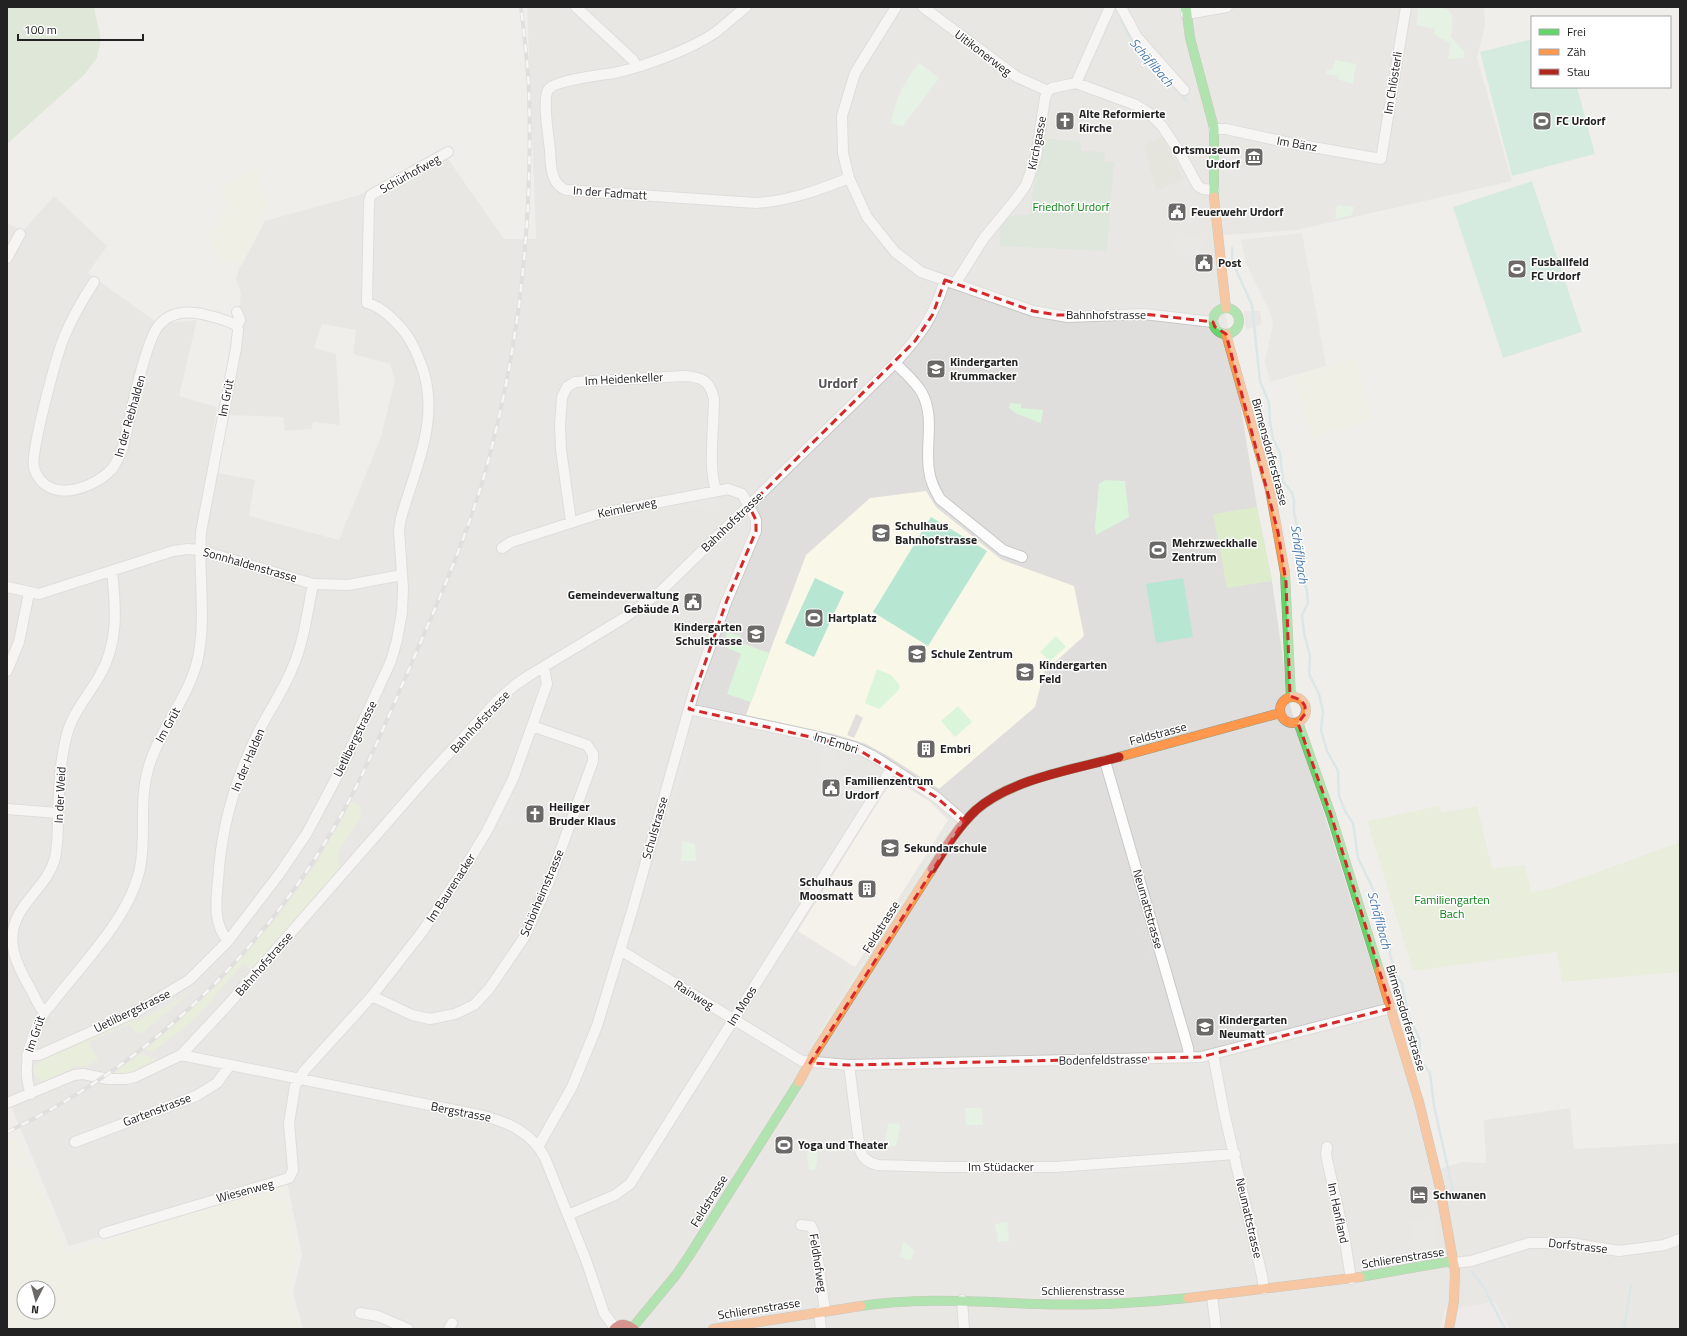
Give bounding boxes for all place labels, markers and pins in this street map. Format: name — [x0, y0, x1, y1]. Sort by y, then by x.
place label: Alte Reformierte Kirche — [1079, 104, 1165, 137]
church icon: Alte Reformierte Kirche — [1054, 110, 1076, 132]
sports icon: FC Urdorf — [1531, 110, 1553, 132]
place label: FC Urdorf — [1556, 111, 1606, 130]
place label: Ortsmuseum Urdorf — [1172, 140, 1241, 173]
museum icon: Ortsmuseum Urdorf — [1243, 146, 1265, 168]
public building icon: Feuerwehr Urdorf — [1166, 201, 1188, 223]
place label: Feuerwehr Urdorf — [1191, 202, 1284, 221]
public building icon: Post — [1193, 252, 1215, 274]
place label: Fusballfeld FC Urdorf — [1531, 252, 1589, 285]
place label: Post — [1218, 253, 1242, 272]
sports icon: Fusballfeld FC Urdorf — [1506, 258, 1528, 280]
place label: Kindergarten Krummacker — [950, 352, 1018, 385]
school or university icon: Kindergarten Krummacker — [925, 358, 947, 380]
place label: Schulhaus Bahnhofstrasse — [895, 516, 977, 549]
school or university icon: Schulhaus Bahnhofstrasse — [870, 522, 892, 544]
place label: Mehrzweckhalle Zentrum — [1172, 533, 1257, 566]
sports icon: Mehrzweckhalle Zentrum — [1147, 539, 1169, 561]
place label: Gemeindeverwaltung Gebäude A — [568, 585, 680, 618]
public building icon: Gemeindeverwaltung Gebäude A — [682, 591, 704, 613]
sports icon: Hartplatz — [803, 607, 825, 629]
place label: Hartplatz — [828, 608, 877, 627]
place label: Kindergarten Schulstrasse — [674, 617, 742, 650]
school or university icon: Kindergarten Schulstrasse — [745, 623, 767, 645]
school or university icon: Schule Zentrum — [906, 643, 928, 665]
place label: Schule Zentrum — [931, 644, 1013, 663]
place label: Kindergarten Feld — [1039, 655, 1107, 688]
school or university icon: Kindergarten Feld — [1014, 661, 1036, 683]
building icon: Embri — [915, 738, 937, 760]
place label: Embri — [940, 739, 971, 758]
place label: Familienzentrum Urdorf — [845, 771, 933, 804]
public building icon: Familienzentrum Urdorf — [820, 777, 842, 799]
place label: Heiliger Bruder Klaus — [549, 797, 616, 830]
church icon: Heiliger Bruder Klaus — [524, 803, 546, 825]
school or university icon: Sekundarschule — [879, 837, 901, 859]
place label: Sekundarschule — [904, 838, 987, 857]
place label: Schulhaus Moosmatt — [799, 872, 854, 905]
building icon: Schulhaus Moosmatt — [856, 878, 878, 900]
place label: Kindergarten Neumatt — [1219, 1010, 1287, 1043]
school or university icon: Kindergarten Neumatt — [1194, 1016, 1216, 1038]
sports icon: Yoga und Theater — [773, 1134, 795, 1156]
place label: Yoga und Theater — [798, 1135, 889, 1154]
hotel icon: Schwanen — [1408, 1184, 1430, 1206]
place label: Schwanen — [1433, 1185, 1486, 1204]

